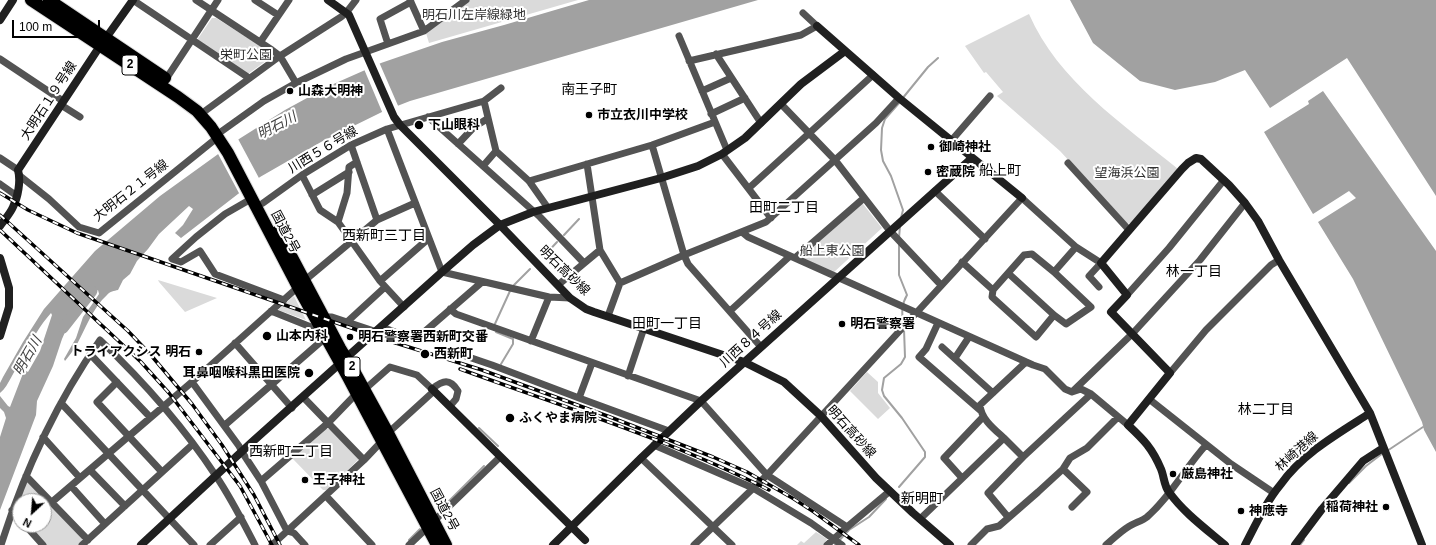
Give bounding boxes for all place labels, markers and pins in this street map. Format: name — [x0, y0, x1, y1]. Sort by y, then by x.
place label: 山森大明神 — [298, 83, 363, 99]
marker: 山森大明神 — [285, 86, 295, 96]
place label: 市立衣川中学校 — [597, 107, 688, 123]
marker: 市立衣川中学校 — [584, 110, 594, 120]
place label: 下山眼科 — [428, 117, 480, 133]
marker: 下山眼科 — [413, 119, 425, 131]
place label: 御崎神社 — [939, 139, 991, 155]
marker: 御崎神社 — [926, 142, 936, 152]
place label: 密蔵院 — [936, 164, 975, 180]
marker: 密蔵院 — [923, 167, 933, 177]
place label: 明石警察署 — [850, 316, 915, 332]
marker: 明石警察署 — [837, 319, 847, 329]
place label: 山本内科 — [276, 328, 328, 344]
place label: 明石警察署西新町交番 — [358, 329, 488, 345]
marker: 山本内科 — [261, 330, 273, 342]
marker: 明石警察署西新町交番 — [345, 332, 355, 342]
place label: トライアクシス 明石 — [70, 344, 191, 360]
place label: 西新町 — [434, 346, 473, 362]
marker: トライアクシス 明石 — [194, 347, 204, 357]
marker: 西新町 — [419, 348, 431, 360]
place label: 耳鼻咽喉科黒田医院 — [183, 365, 300, 381]
marker: 耳鼻咽喉科黒田医院 — [303, 367, 315, 379]
place label: ふくやま病院 — [519, 410, 597, 426]
marker: ふくやま病院 — [504, 412, 516, 424]
place label: 厳島神社 — [1181, 466, 1233, 482]
marker: 厳島神社 — [1168, 469, 1178, 479]
place label: 王子神社 — [313, 472, 365, 488]
marker: 王子神社 — [300, 475, 310, 485]
place label: 稲荷神社 — [1326, 499, 1378, 515]
marker: 稲荷神社 — [1381, 502, 1391, 512]
place label: 神應寺 — [1249, 503, 1288, 519]
marker: 神應寺 — [1236, 506, 1246, 516]

